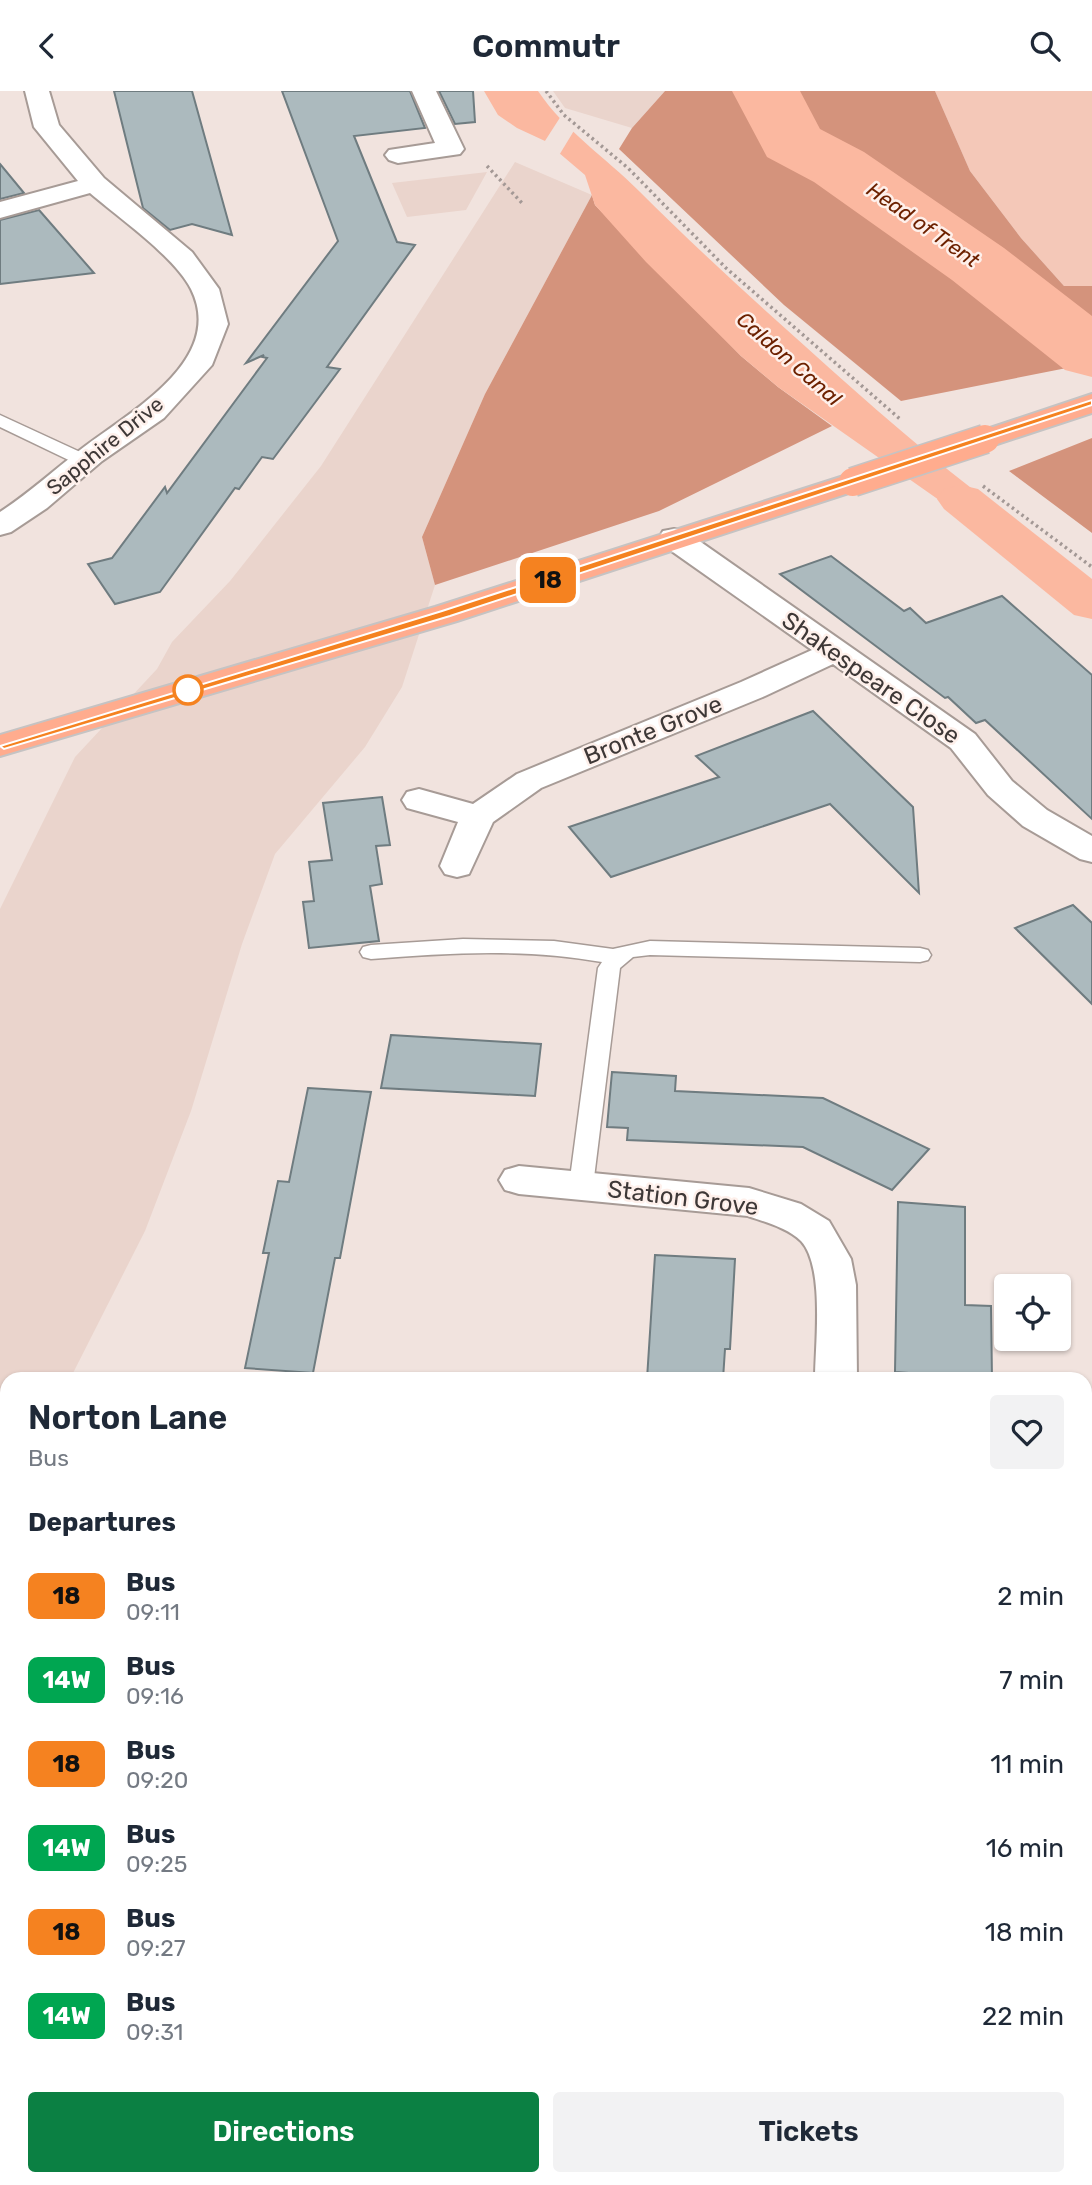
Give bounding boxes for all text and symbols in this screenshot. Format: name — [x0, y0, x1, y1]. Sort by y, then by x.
icon: back — [28, 27, 66, 65]
text: Commutr — [472, 27, 620, 65]
icon: search — [1026, 27, 1064, 65]
water label: Head of Trent — [862, 177, 985, 273]
water label: Caldon Canal — [732, 306, 847, 411]
street label: Sapphire Drive — [41, 391, 168, 500]
line badge: 18 — [516, 557, 580, 603]
text: 18 — [534, 566, 562, 594]
street label: Shakespeare Close — [777, 606, 965, 750]
unlabelled marker — [173, 675, 203, 705]
street label: Bronte Grove — [580, 690, 726, 770]
street label: Station Grove — [606, 1175, 760, 1221]
map controls — [994, 1274, 1071, 1351]
button: locate — [994, 1274, 1071, 1351]
button: heart — [990, 1395, 1064, 1469]
text: Norton Lane — [28, 1398, 227, 1437]
text: Bus — [28, 1444, 69, 1472]
text: Departures — [28, 1507, 176, 1538]
text: Bus — [126, 1567, 175, 1598]
text: 2 min — [997, 1581, 1064, 1612]
text: 18 — [52, 1582, 81, 1610]
text: 09:11 — [126, 1598, 180, 1626]
text: Bus — [126, 1651, 175, 1682]
text: 7 min — [999, 1665, 1064, 1696]
text: 14W — [42, 1666, 91, 1694]
text: 09:16 — [126, 1682, 184, 1710]
text: Bus — [126, 1735, 175, 1766]
text: 11 min — [990, 1749, 1064, 1780]
text: 18 — [52, 1750, 81, 1778]
text: 09:20 — [126, 1766, 188, 1794]
text: Bus — [126, 1819, 175, 1850]
text: 16 min — [986, 1833, 1064, 1864]
text: 14W — [42, 1834, 91, 1862]
text: 09:25 — [126, 1850, 187, 1878]
text: Bus — [126, 1903, 175, 1934]
text: 18 min — [985, 1917, 1064, 1948]
text: 18 — [52, 1918, 81, 1946]
text: 09:27 — [126, 1934, 185, 1962]
text: Bus — [126, 1987, 175, 2018]
text: 22 min — [982, 2001, 1064, 2032]
text: 14W — [42, 2002, 91, 2030]
text: 09:31 — [126, 2018, 183, 2046]
button: Directions — [28, 2092, 539, 2172]
button: Tickets — [553, 2092, 1064, 2172]

